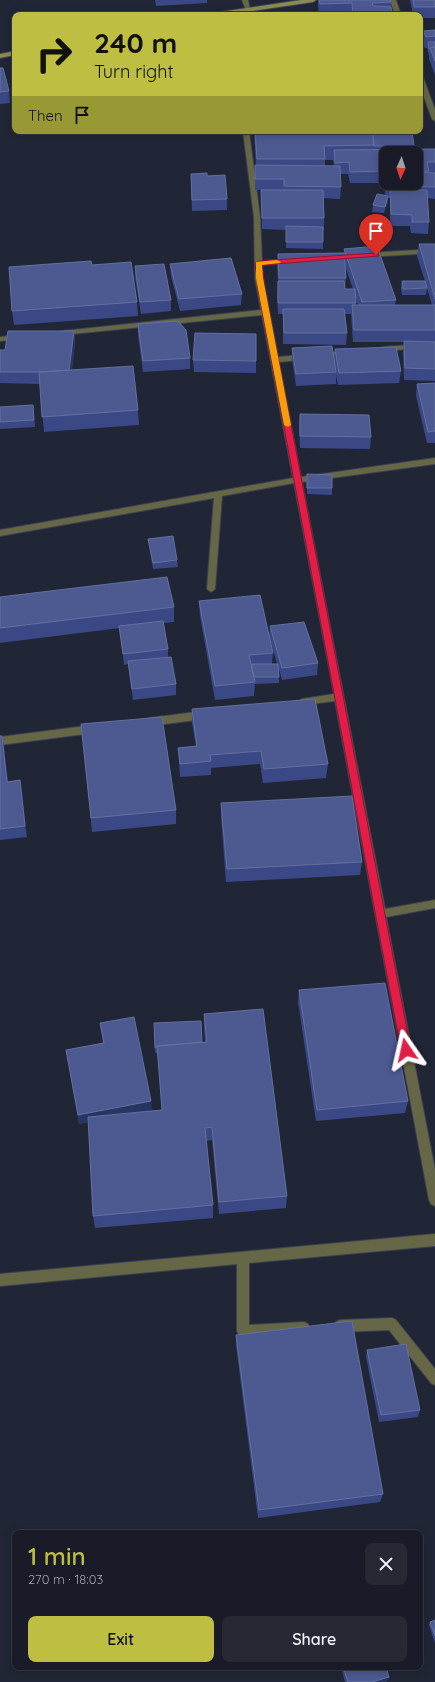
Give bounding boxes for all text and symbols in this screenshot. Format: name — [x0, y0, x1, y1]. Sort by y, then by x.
text: 240 m — [94, 25, 177, 60]
icon: right — [28, 28, 80, 80]
text: Turn right — [94, 60, 174, 83]
icon: arrive — [71, 104, 93, 126]
text: Then — [28, 106, 63, 125]
north arrow — [379, 146, 423, 190]
map controls — [379, 146, 423, 190]
pin — [359, 214, 393, 255]
icon: arrive — [365, 220, 387, 242]
position arrow — [385, 1029, 427, 1071]
text: 1 min — [28, 1541, 86, 1571]
button: close — [365, 1543, 407, 1585]
text: 270 m · 18:03 — [28, 1571, 103, 1587]
button: Exit — [28, 1616, 214, 1662]
button: Share — [222, 1616, 407, 1662]

